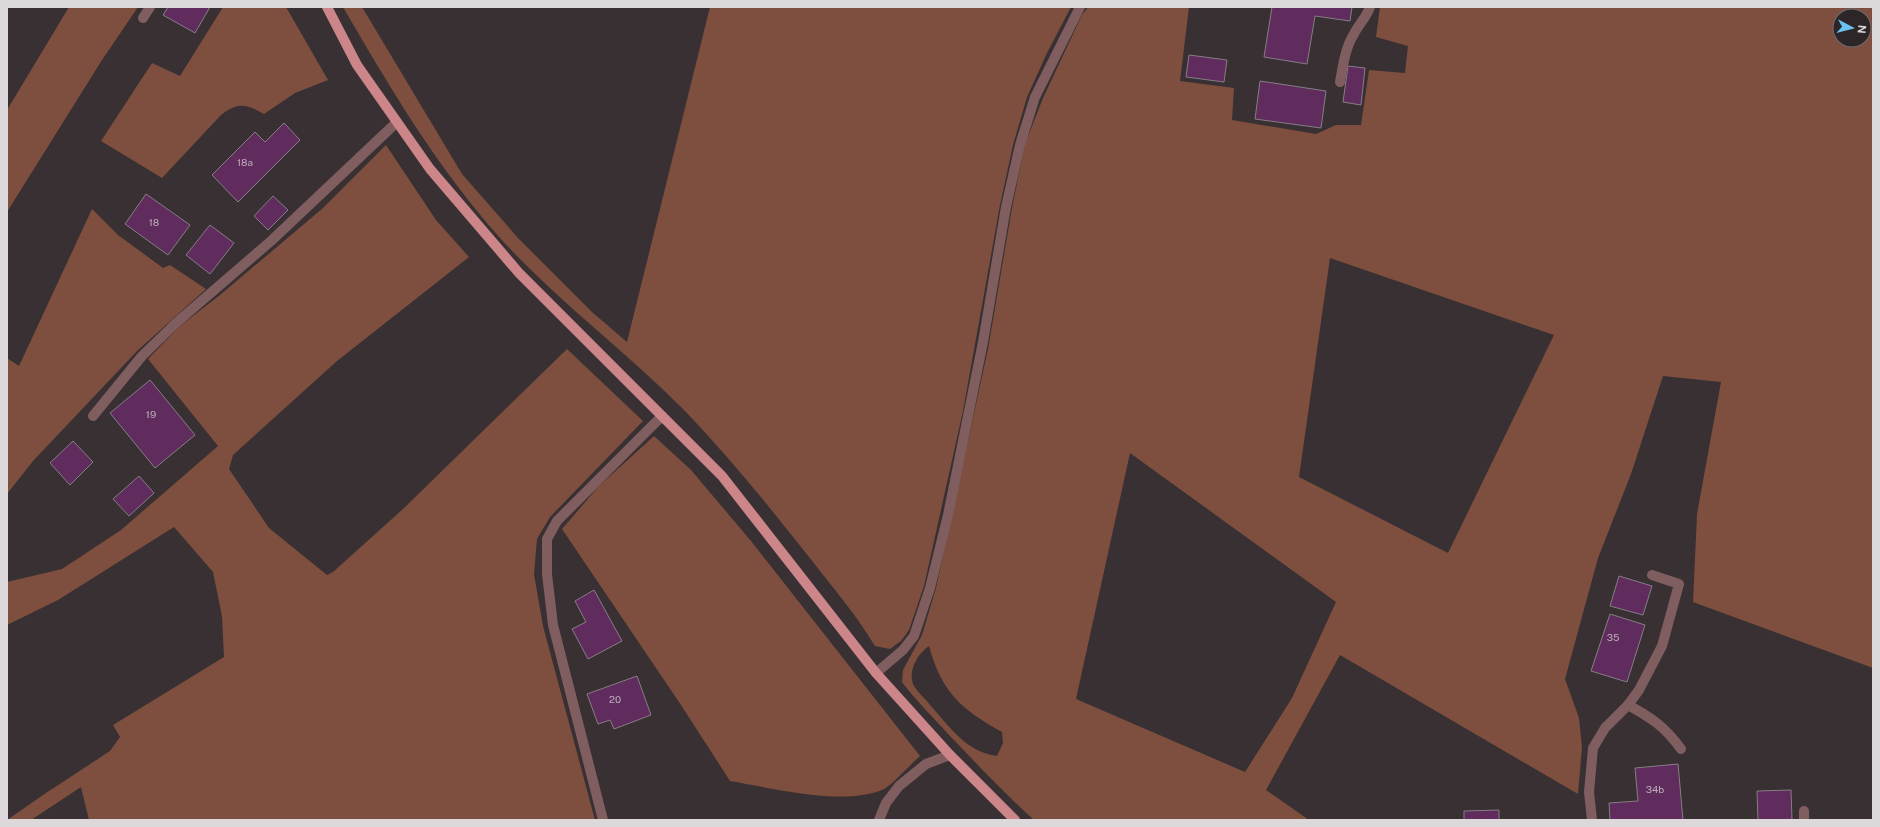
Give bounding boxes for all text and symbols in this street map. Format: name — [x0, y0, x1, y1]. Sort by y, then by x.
north arrow — [1832, 8, 1872, 48]
text: N — [1855, 24, 1868, 34]
house number: 18a — [237, 156, 253, 168]
house number: 18 — [149, 216, 159, 228]
house number: 19 — [146, 408, 156, 420]
house number: 35 — [1607, 631, 1619, 643]
house number: 20 — [609, 693, 621, 705]
house number: 34b — [1646, 783, 1664, 795]

